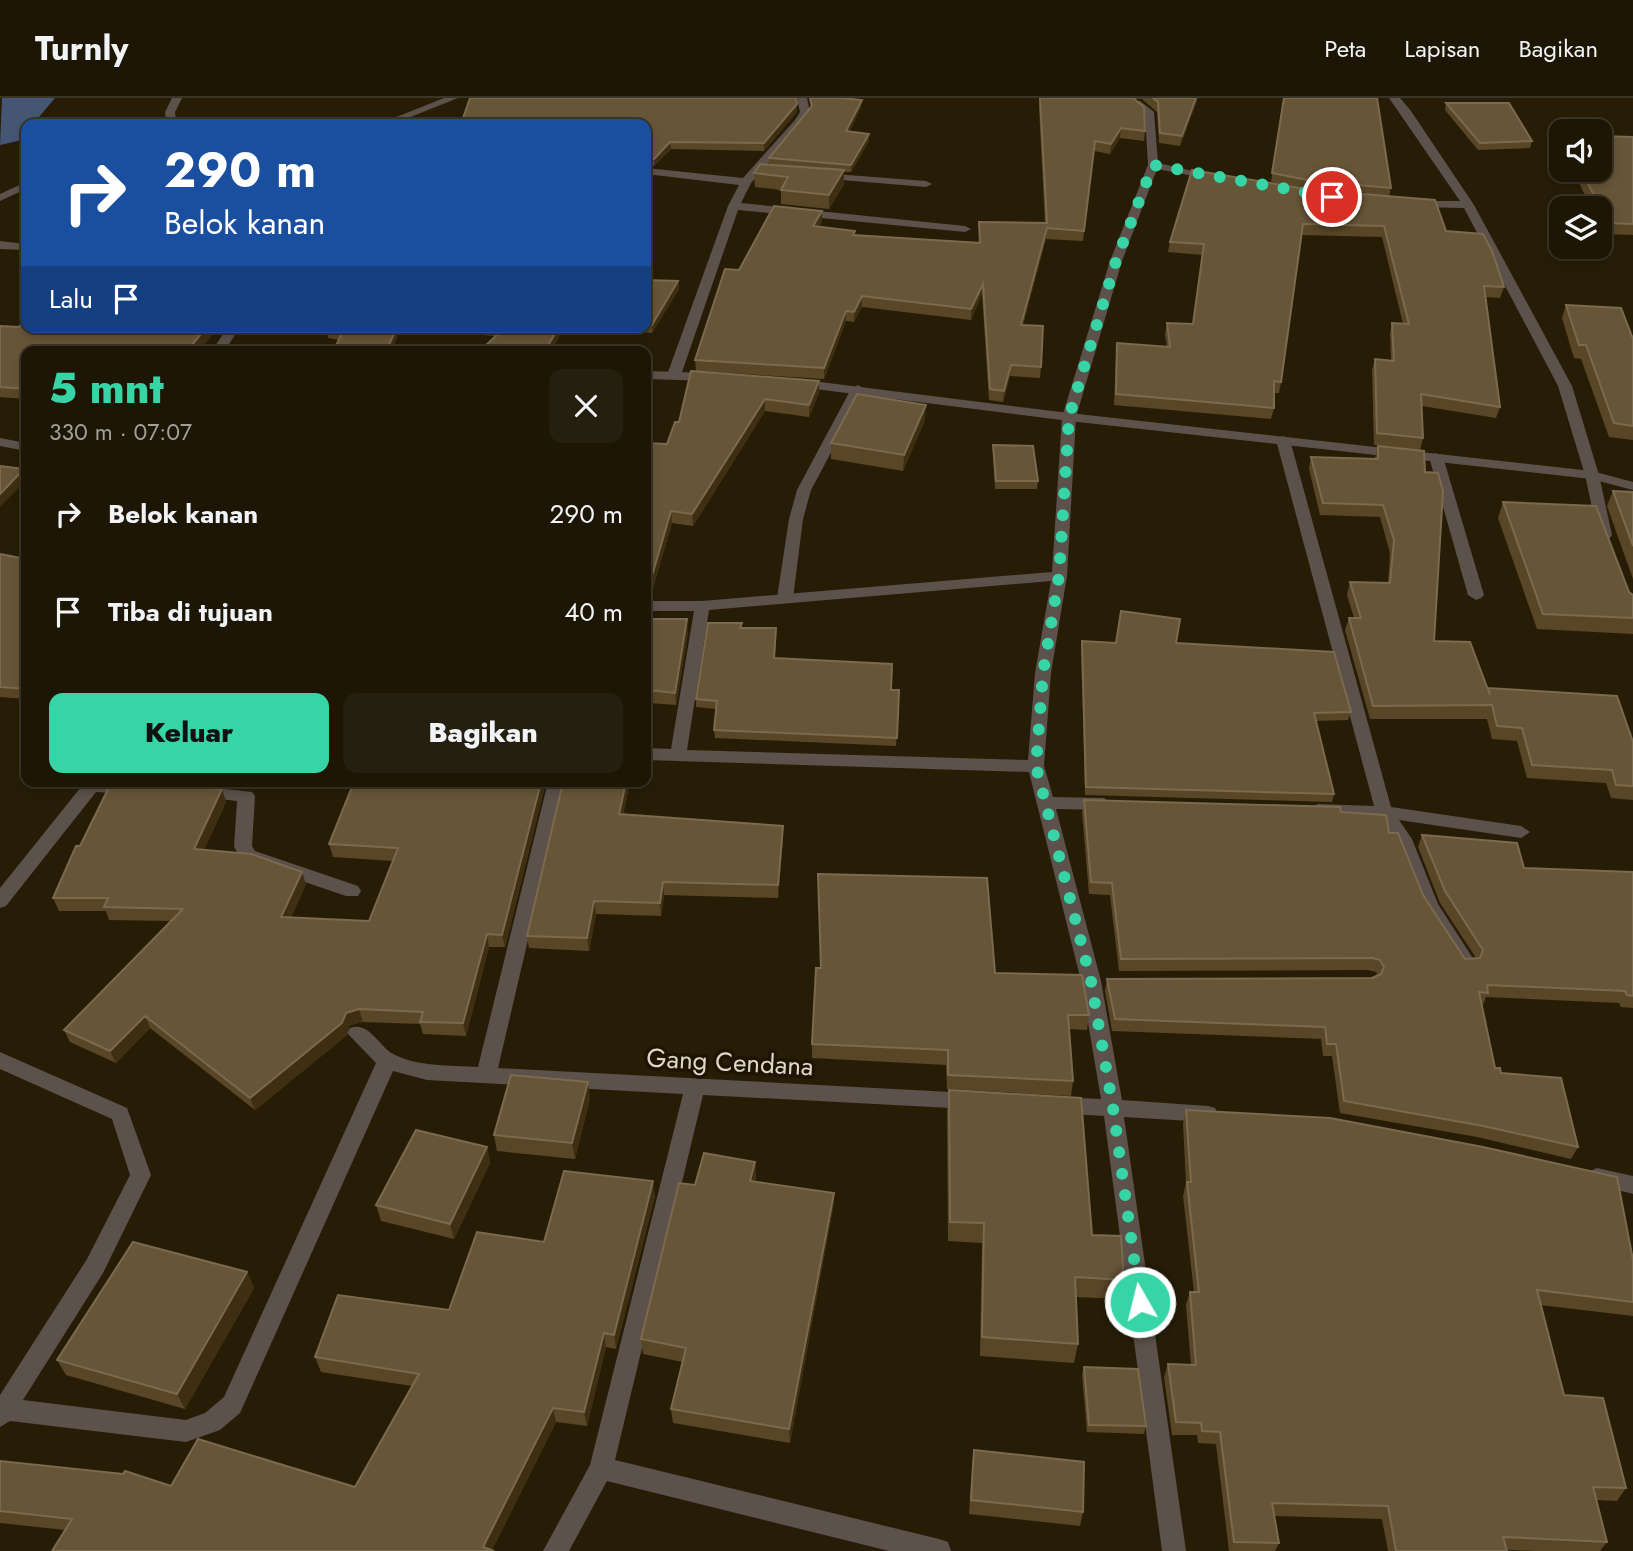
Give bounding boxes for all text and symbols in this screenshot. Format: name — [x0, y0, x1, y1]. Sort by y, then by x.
text: Turnly — [35, 25, 129, 72]
text: Peta — [1324, 31, 1366, 66]
text: Lapisan — [1404, 31, 1480, 66]
text: Bagikan — [1518, 31, 1598, 66]
map controls — [1549, 119, 1612, 259]
button: sound — [1549, 119, 1612, 182]
text: 290 m — [164, 135, 316, 205]
icon: right — [49, 147, 140, 238]
pin — [1302, 167, 1362, 227]
icon: arrive — [1313, 178, 1351, 216]
button: layers — [1549, 196, 1612, 259]
text: Belok kanan — [164, 200, 325, 246]
text: Lalu — [49, 280, 93, 318]
icon: arrive — [107, 280, 145, 318]
text: 5 mnt — [49, 358, 164, 419]
button: close — [549, 369, 623, 443]
text: 330 m · 07:07 — [49, 415, 192, 449]
icon: right — [49, 495, 87, 533]
text: Belok kanan — [108, 495, 258, 533]
text: 290 m — [550, 495, 623, 533]
icon: arrive — [49, 593, 87, 631]
text: Tiba di tujuan — [108, 593, 273, 631]
text: 40 m — [564, 593, 623, 631]
button: Keluar — [49, 693, 329, 773]
button: Bagikan — [343, 693, 623, 773]
street label: Gang Cendana — [645, 1039, 815, 1085]
position arrow — [1103, 1265, 1177, 1339]

